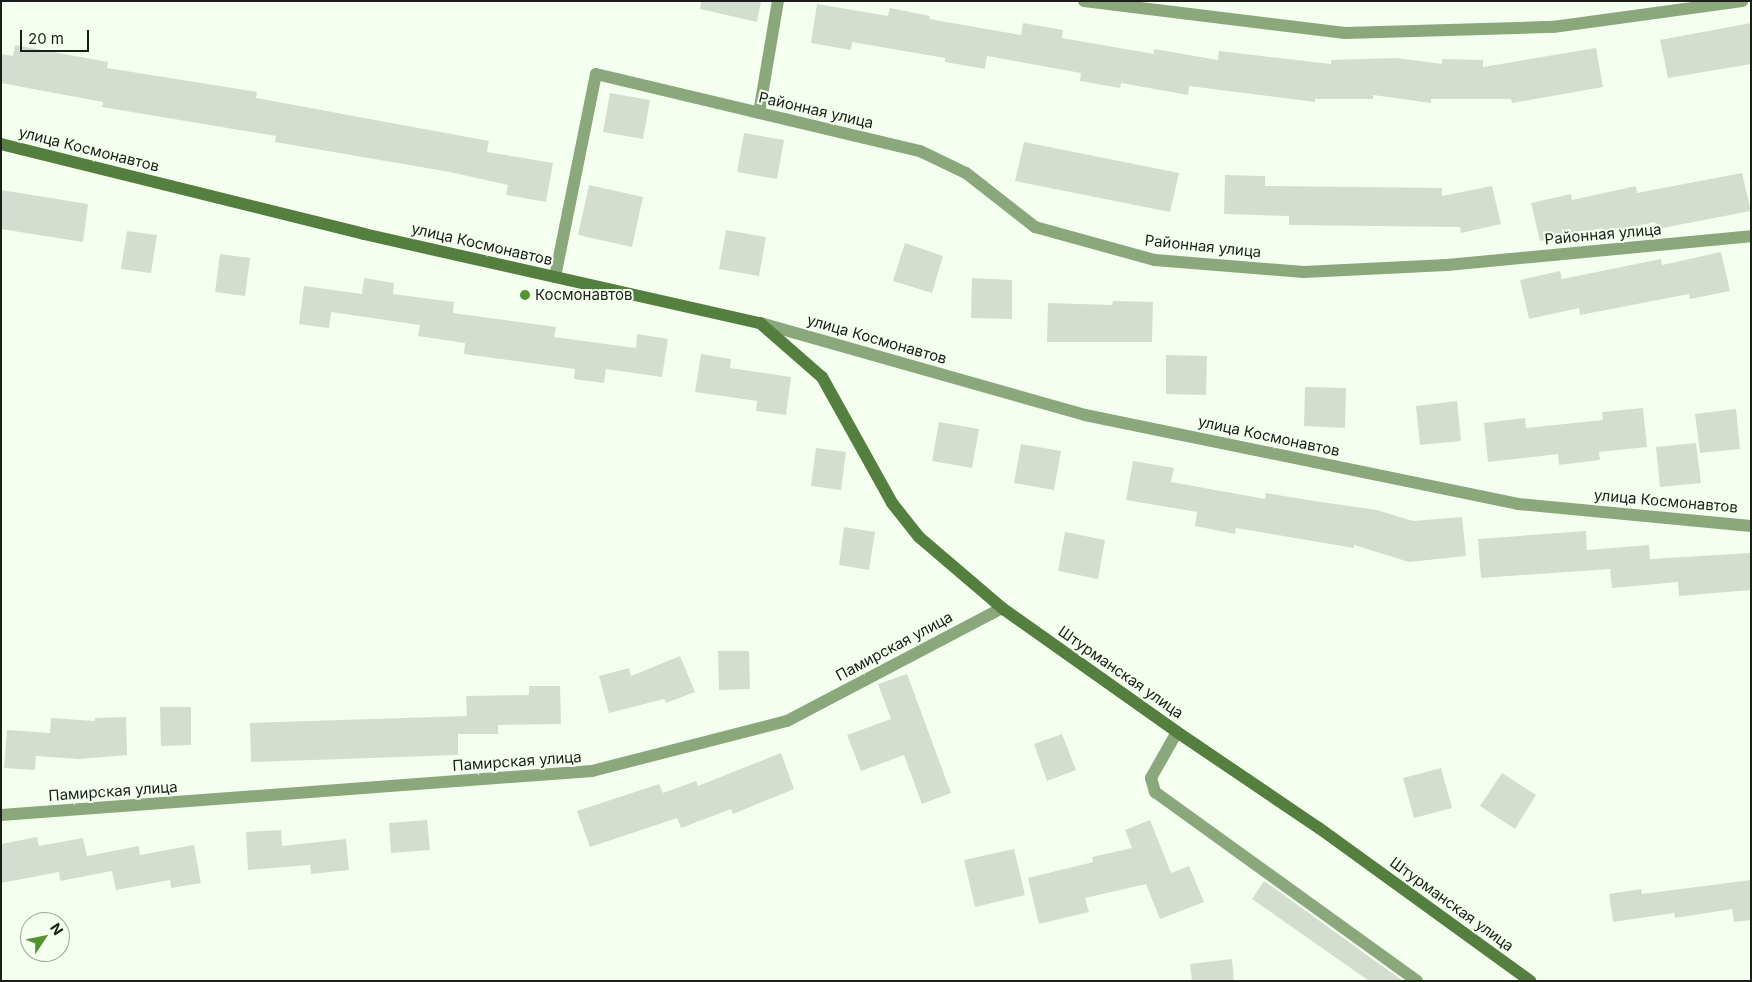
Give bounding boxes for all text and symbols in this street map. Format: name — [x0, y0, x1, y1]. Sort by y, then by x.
scale bar — [22, 20, 91, 52]
text: 20 m — [28, 29, 64, 48]
street label: Районная улица — [757, 88, 875, 132]
street label: улица Космонавтов — [17, 123, 161, 175]
street label: улица Космонавтов — [410, 219, 554, 269]
street label: Районная улица — [1544, 220, 1662, 248]
street label: Районная улица — [1144, 231, 1262, 261]
place label: Космонавтов — [535, 286, 633, 304]
marker: Космонавтов — [519, 289, 531, 301]
street label: улица Космонавтов — [805, 310, 949, 368]
street label: улица Космонавтов — [1197, 412, 1341, 460]
street label: улица Космонавтов — [1593, 486, 1739, 516]
street label: Памирская улица — [833, 608, 955, 684]
street label: Штурманская улица — [1055, 622, 1187, 722]
street label: Памирская улица — [452, 748, 582, 774]
street label: Памирская улица — [48, 778, 178, 804]
street label: Штурманская улица — [1387, 853, 1517, 955]
north arrow — [20, 912, 70, 962]
text: N — [47, 920, 67, 938]

